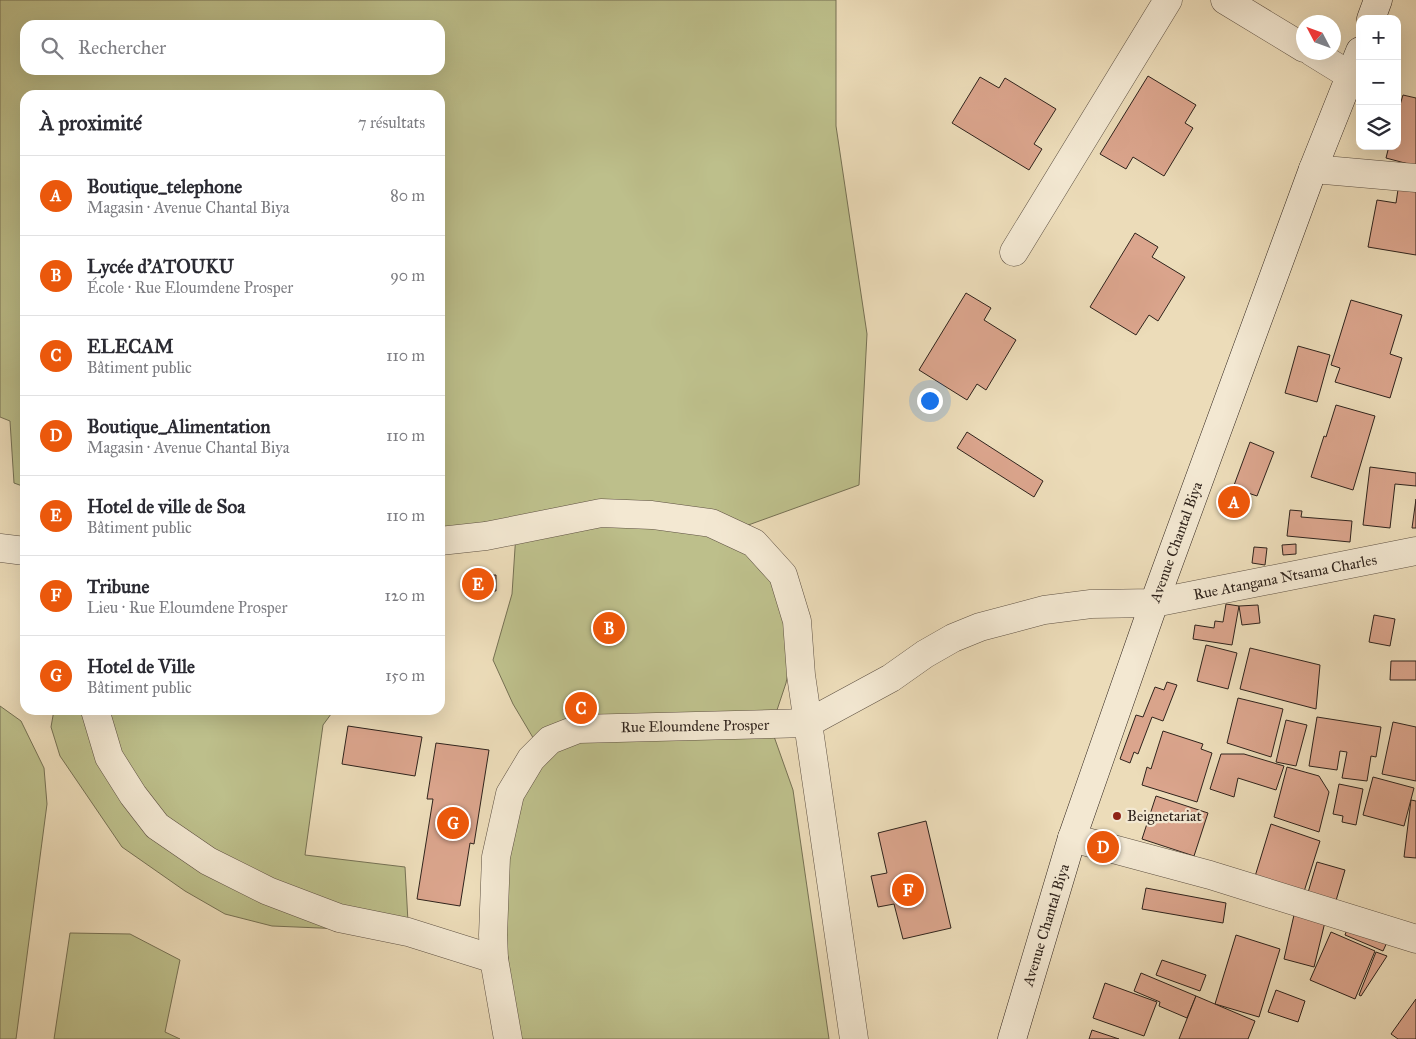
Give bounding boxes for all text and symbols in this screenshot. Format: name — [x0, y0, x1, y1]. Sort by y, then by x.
north arrow — [1296, 15, 1341, 60]
map controls — [1356, 15, 1401, 150]
button: + — [1356, 15, 1401, 60]
search box — [20, 20, 445, 75]
icon: search — [38, 34, 66, 62]
text: Rechercher — [78, 36, 166, 59]
button: − — [1356, 60, 1401, 105]
button: layers — [1356, 105, 1401, 150]
text: À proximité — [40, 110, 142, 136]
text: 7 résultats — [358, 113, 425, 132]
text: Boutique_telephone — [87, 175, 242, 198]
text: A — [51, 186, 61, 205]
text: 80 m — [390, 186, 425, 205]
text: Magasin · Avenue Chantal Biya — [87, 198, 289, 217]
text: Lycée d'ATOUKU — [87, 255, 234, 278]
text: B — [51, 266, 61, 285]
text: 90 m — [390, 266, 425, 285]
text: École · Rue Eloumdene Prosper — [87, 278, 293, 297]
text: ELECAM — [87, 335, 174, 358]
text: C — [51, 346, 61, 365]
text: 110 m — [386, 346, 425, 365]
text: Bâtiment public — [87, 358, 192, 377]
your location — [917, 388, 943, 414]
text: Boutique_Alimentation — [87, 415, 270, 438]
text: D — [50, 426, 62, 445]
text: 110 m — [386, 426, 425, 445]
text: Magasin · Avenue Chantal Biya — [87, 438, 289, 457]
street label: Avenue Chantal Biya — [1145, 479, 1206, 606]
pin: A — [1218, 483, 1250, 521]
text: Hotel de ville de Soa — [87, 495, 245, 518]
text: E — [50, 506, 62, 525]
text: 110 m — [386, 506, 425, 525]
text: Bâtiment public — [87, 518, 192, 537]
street label: Rue Atangana Ntsama Charles — [1192, 550, 1378, 604]
pin: E — [462, 565, 494, 603]
text: Tribune — [87, 575, 149, 598]
text: F — [51, 586, 61, 605]
text: 120 m — [385, 586, 425, 605]
text: Lieu · Rue Eloumdene Prosper — [87, 598, 287, 617]
pin: B — [593, 609, 625, 647]
text: Hotel de Ville — [87, 655, 195, 678]
text: G — [50, 666, 62, 685]
text: 150 m — [385, 666, 425, 685]
text: Bâtiment public — [87, 678, 192, 697]
pin: C — [565, 689, 597, 727]
street label: Rue Eloumdene Prosper — [620, 716, 770, 736]
pin: G — [437, 804, 469, 842]
place label: Beignetariat — [1127, 807, 1202, 825]
marker: Beignetariat — [1111, 810, 1123, 822]
pin: D — [1087, 828, 1119, 866]
street label: Avenue Chantal Biya — [1019, 861, 1073, 989]
pin: F — [892, 871, 924, 909]

